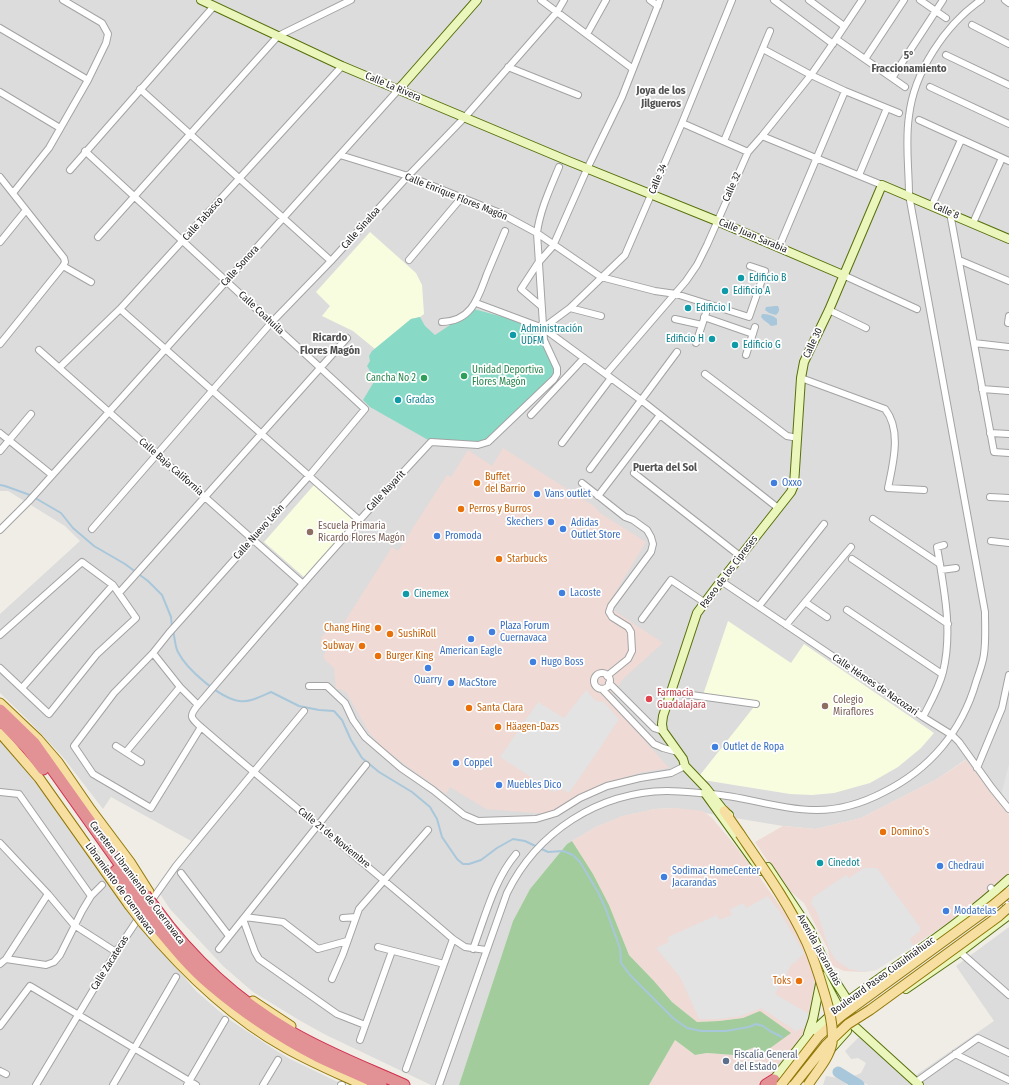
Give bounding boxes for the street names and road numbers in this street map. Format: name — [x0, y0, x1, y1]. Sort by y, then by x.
street label: Calle La Rivera — [363, 70, 423, 104]
street label: Calle 34 — [646, 162, 670, 196]
street label: Calle 32 — [720, 170, 744, 204]
street label: Calle Enrique Flores Magón — [403, 171, 509, 223]
street label: Calle Tabasco — [180, 195, 226, 243]
street label: Calle 8 — [931, 200, 961, 222]
street label: Calle Sinaloa — [339, 204, 383, 252]
street label: Calle Juan Sarabia — [717, 216, 789, 256]
street label: Calle Sonora — [218, 243, 262, 289]
street label: Calle Coahuila — [236, 289, 286, 337]
street label: Calle 30 — [801, 326, 825, 360]
street label: Calle Baja California — [136, 436, 206, 498]
street label: Calle Nayarit — [364, 468, 408, 514]
street label: Calle Nuevo León — [231, 502, 287, 562]
street label: Paseo de los Cipreses — [698, 533, 760, 611]
street label: Calle Héroes de Nacozari — [830, 652, 920, 718]
street label: Calle 21 de Noviembre — [295, 805, 373, 871]
street label: Carretera Libramiento de Cuernavaca — [87, 819, 187, 947]
street label: Libramiento de Cuernavaca — [83, 841, 157, 937]
street label: Avenida Jacarandas — [794, 912, 844, 988]
street label: Calle Zacatecas — [88, 933, 132, 993]
street label: Boulevard Paseo Cuauhnáhuac — [829, 934, 937, 1018]

